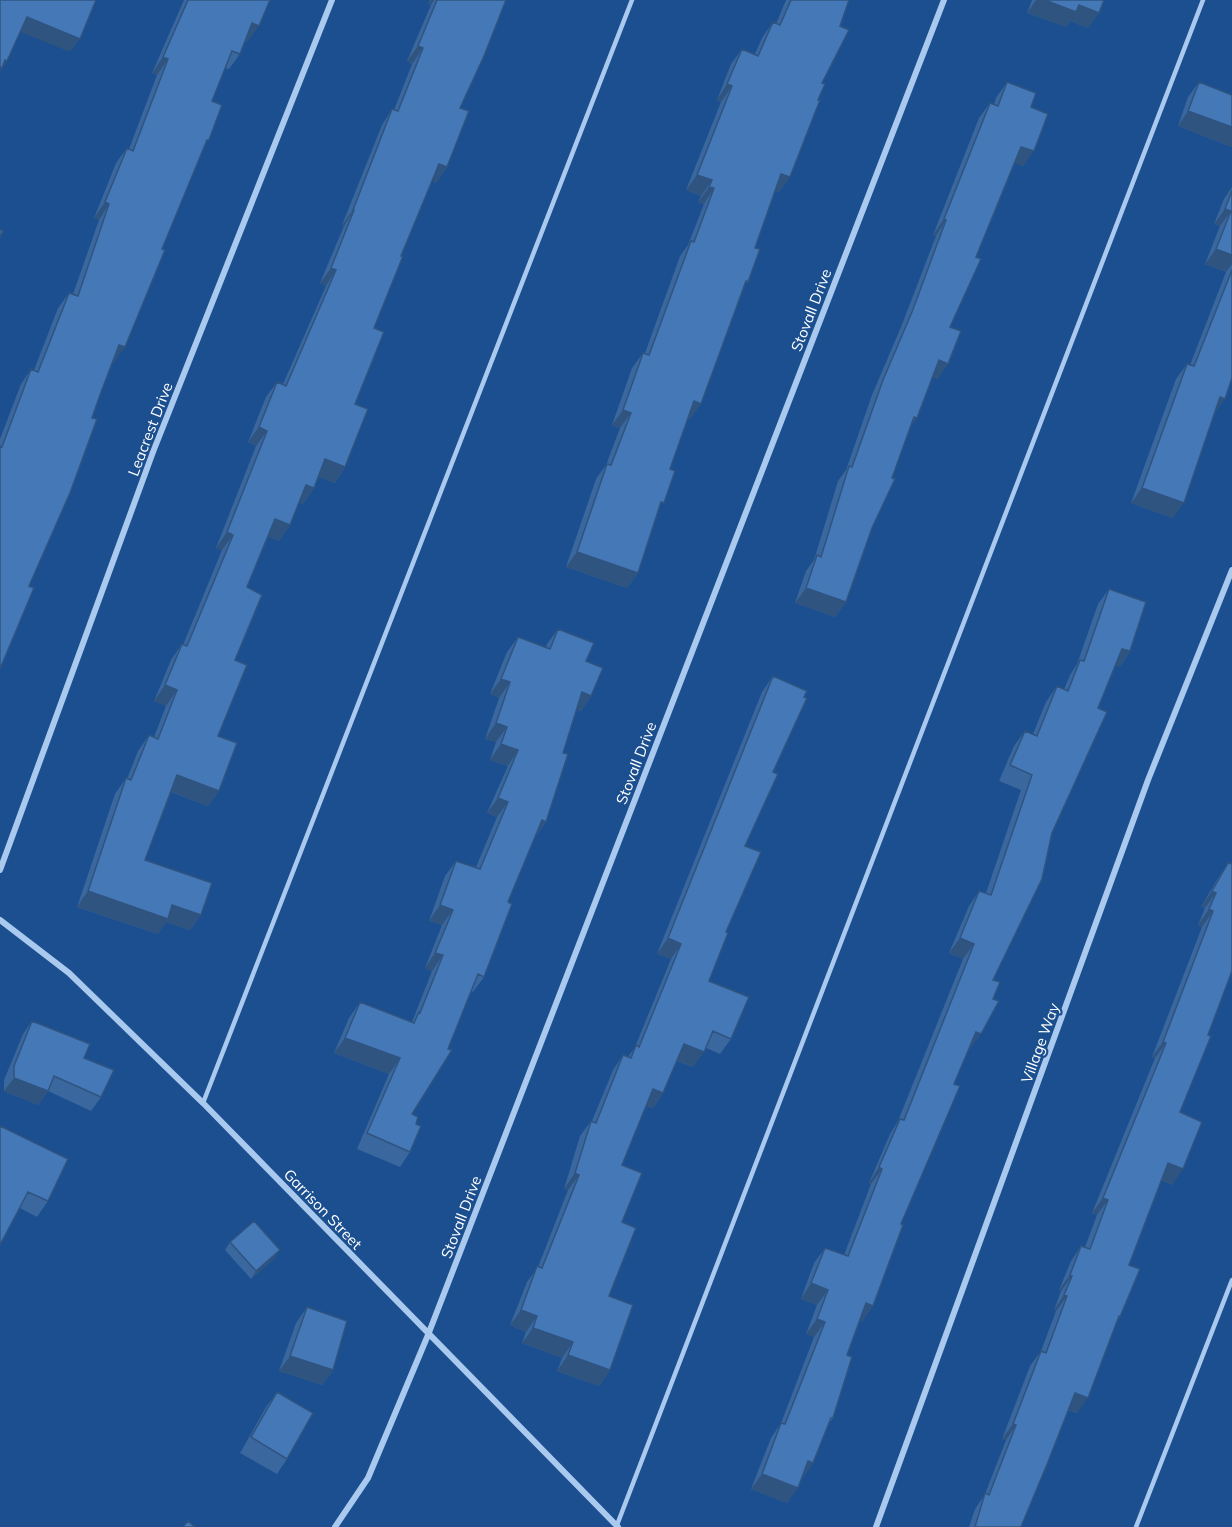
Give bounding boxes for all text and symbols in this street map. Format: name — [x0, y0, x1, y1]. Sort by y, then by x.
street label: Stovall Drive — [787, 266, 835, 354]
street label: Leacrest Drive — [123, 379, 177, 479]
street label: Stovall Drive — [612, 719, 660, 807]
street label: Village Way — [1017, 1000, 1063, 1086]
street label: Garrison Street — [280, 1165, 366, 1253]
street label: Stovall Drive — [437, 1173, 485, 1261]

